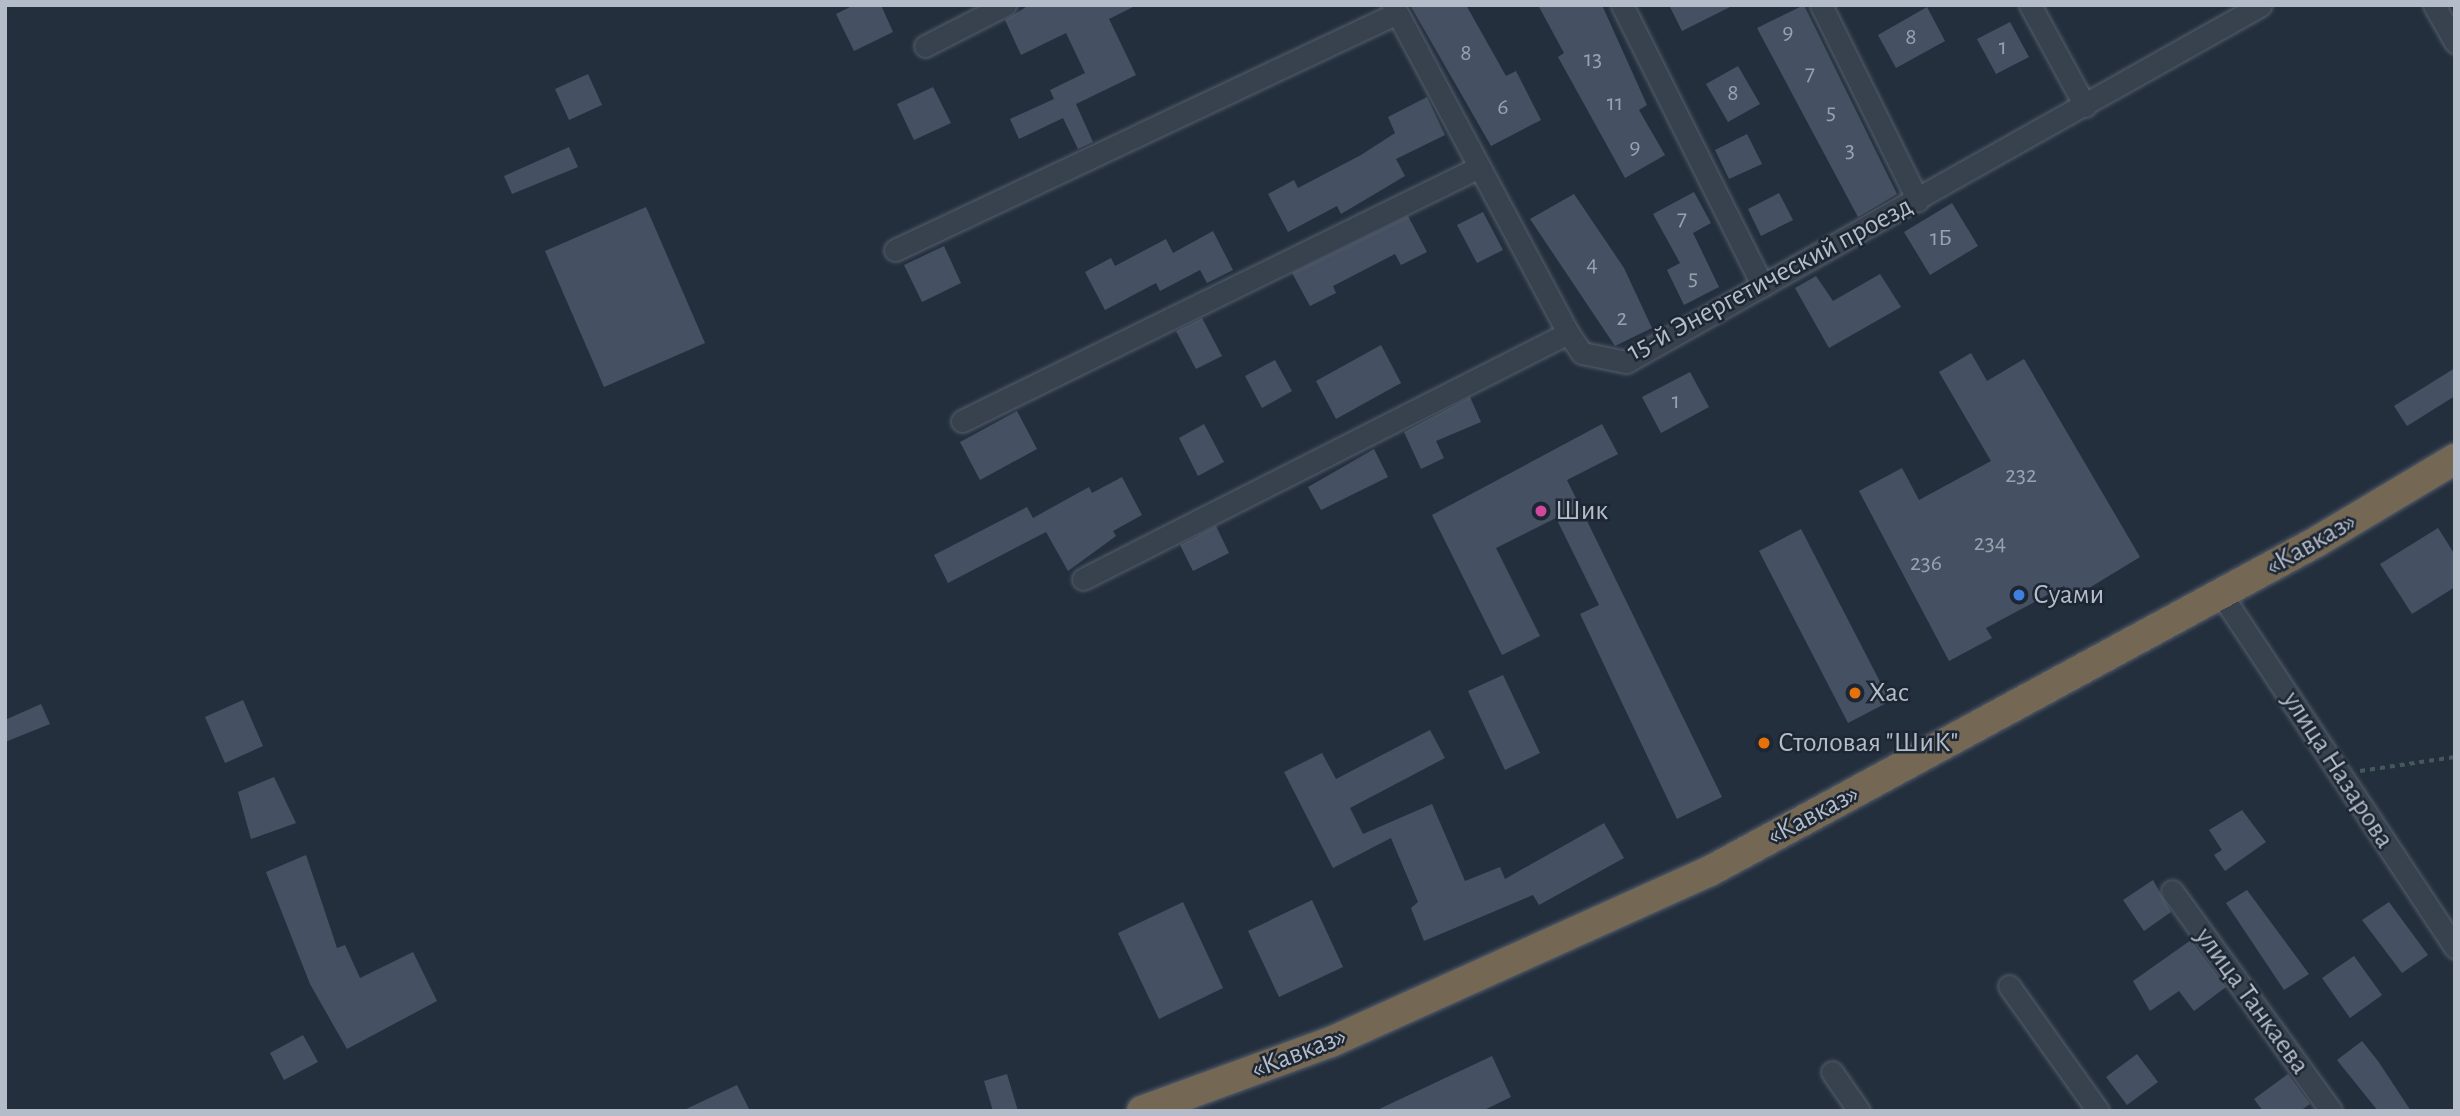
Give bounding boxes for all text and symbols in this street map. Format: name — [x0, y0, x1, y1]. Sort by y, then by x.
house number: 9 — [1782, 19, 1794, 47]
house number: 8 — [1905, 24, 1917, 52]
house number: 1 — [1999, 34, 2007, 62]
house number: 8 — [1460, 40, 1472, 68]
house number: 13 — [1584, 46, 1602, 74]
house number: 7 — [1805, 60, 1815, 88]
house number: 8 — [1727, 80, 1739, 108]
house number: 11 — [1607, 90, 1623, 118]
house number: 6 — [1497, 94, 1509, 122]
house number: 5 — [1826, 99, 1836, 127]
house number: 9 — [1629, 134, 1641, 162]
house number: 3 — [1845, 137, 1855, 165]
street label: 15-й Энергетический проезд — [1621, 189, 1919, 369]
house number: 7 — [1677, 205, 1687, 233]
house number: 1Б — [1930, 225, 1952, 253]
house number: 4 — [1586, 251, 1598, 279]
house number: 5 — [1688, 265, 1698, 293]
house number: 2 — [1617, 305, 1627, 333]
house number: 1 — [1672, 388, 1680, 416]
house number: 232 — [2005, 462, 2037, 490]
place label: Шик — [1555, 494, 1608, 528]
marker: Шик — [1533, 503, 1549, 519]
street label: «Кавказ» — [2259, 505, 2363, 583]
house number: 234 — [1974, 530, 2006, 558]
house number: 236 — [1910, 550, 1942, 578]
place label: Суами — [2033, 578, 2104, 612]
marker: Суами — [2011, 587, 2027, 603]
place label: Хас — [1869, 676, 1909, 710]
marker: Хас — [1847, 685, 1863, 701]
street label: улица Назарова — [2275, 685, 2401, 855]
place label: Столовая "ШиК" — [1778, 726, 1958, 760]
marker: Столовая "ШиК" — [1756, 735, 1772, 751]
street label: «Кавказ» — [1761, 777, 1865, 853]
street label: улица Танкаева — [2187, 921, 2317, 1081]
street label: «Кавказ» — [1246, 1019, 1352, 1087]

